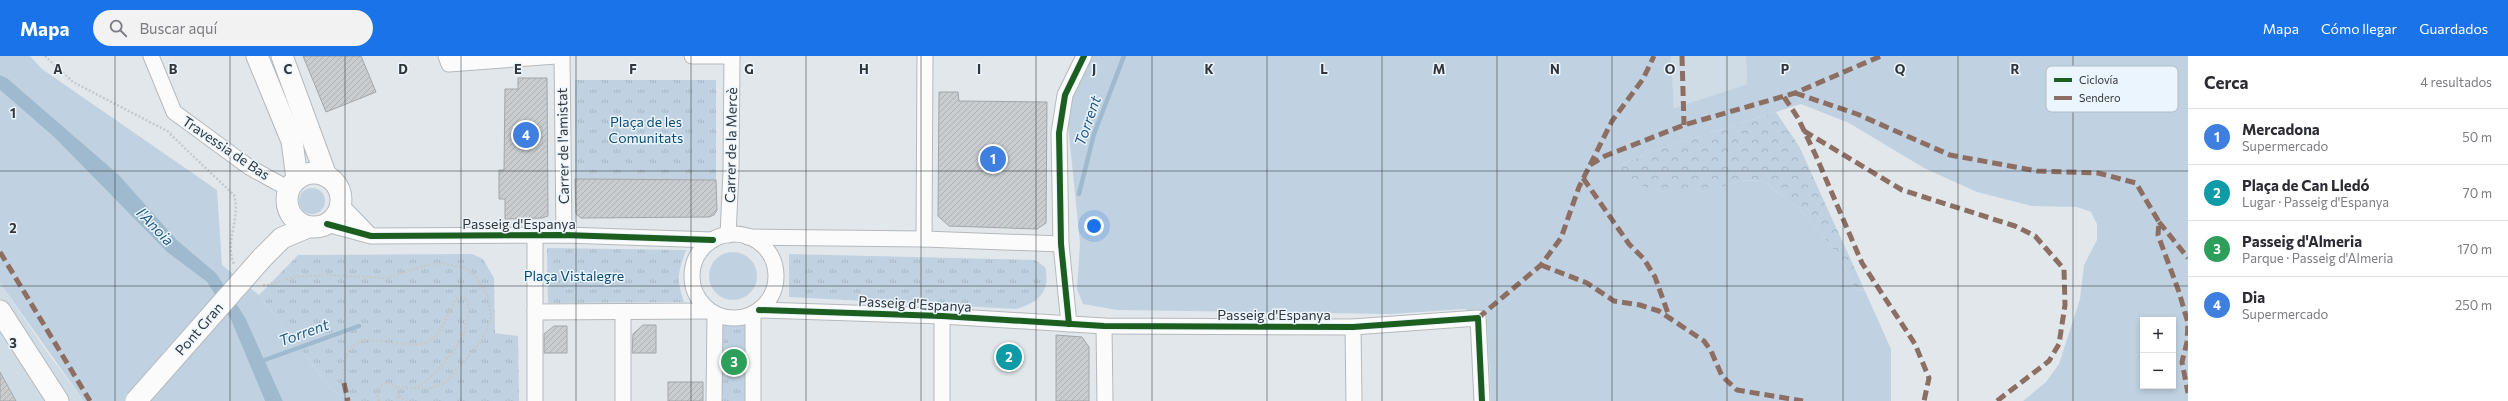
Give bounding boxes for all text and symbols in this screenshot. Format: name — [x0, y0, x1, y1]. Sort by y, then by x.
search box — [93, 10, 373, 46]
text: Mapa — [20, 17, 69, 40]
icon: search — [107, 17, 129, 39]
text: Buscar aquí — [139, 19, 217, 37]
text: Mapa — [2263, 20, 2299, 37]
text: Cómo llegar — [2321, 20, 2397, 37]
text: Guardados — [2419, 20, 2488, 37]
text: A — [53, 61, 63, 77]
text: B — [169, 61, 178, 77]
text: C — [284, 61, 293, 77]
text: D — [398, 61, 408, 77]
text: E — [514, 61, 522, 77]
text: F — [629, 61, 637, 77]
text: G — [744, 61, 754, 77]
text: H — [859, 61, 869, 77]
text: I — [977, 61, 981, 77]
text: J — [1092, 61, 1096, 77]
text: K — [1204, 61, 1214, 77]
text: L — [1320, 61, 1328, 77]
text: M — [1433, 61, 1445, 77]
text: N — [1550, 61, 1560, 77]
text: O — [1665, 61, 1676, 77]
text: P — [1781, 61, 1790, 77]
text: Q — [1895, 61, 1906, 77]
text: R — [2011, 61, 2020, 77]
legend — [2046, 66, 2178, 112]
text: Cerca — [2204, 72, 2249, 93]
text: Ciclovía — [2079, 73, 2118, 86]
text: 4 resultados — [2420, 74, 2492, 90]
street label: Carrer de l'amistat — [553, 87, 572, 204]
street label: Carrer de la Mercè — [721, 87, 740, 203]
text: Sendero — [2079, 91, 2121, 104]
water label: Torrent — [1070, 92, 1104, 148]
text: 1 — [10, 105, 16, 121]
street label: Travessia de Bas — [179, 112, 273, 183]
park label: Plaça de les Comunitats — [609, 113, 683, 146]
pin: 4 — [513, 120, 539, 150]
text: Mercadona — [2242, 120, 2320, 138]
text: 1 — [2214, 129, 2220, 145]
text: 50 m — [2462, 129, 2492, 145]
text: Supermercado — [2242, 138, 2328, 154]
pin: 1 — [980, 144, 1006, 174]
text: Plaça de Can Lledó — [2242, 176, 2369, 194]
text: 2 — [2213, 185, 2221, 201]
text: 70 m — [2463, 185, 2492, 201]
text: Lugar · Passeig d'Espanya — [2242, 194, 2389, 210]
water label: l'Anoia — [133, 204, 178, 249]
street label: Passeig d'Espanya — [462, 215, 576, 232]
your location — [1084, 216, 1104, 236]
text: 2 — [9, 220, 17, 236]
text: Passeig d'Almeria — [2242, 232, 2362, 250]
text: 3 — [2213, 241, 2221, 257]
text: 170 m — [2457, 241, 2492, 257]
text: Parque · Passeig d'Almeria — [2242, 250, 2393, 266]
park label: Plaça Vistalegre — [524, 267, 624, 284]
text: Dia — [2242, 288, 2265, 306]
street label: Passeig d'Espanya — [858, 292, 972, 315]
text: 4 — [2213, 297, 2221, 313]
text: 250 m — [2455, 297, 2492, 313]
street label: Pont Gran — [171, 299, 226, 359]
street label: Passeig d'Espanya — [1217, 306, 1331, 323]
text: Supermercado — [2242, 306, 2328, 322]
water label: Torrent — [276, 314, 332, 349]
map controls — [2140, 317, 2176, 389]
button: + — [2140, 317, 2176, 353]
text: 3 — [9, 335, 17, 351]
pin: 2 — [996, 342, 1022, 372]
pin: 3 — [721, 347, 747, 377]
button: − — [2140, 353, 2176, 389]

